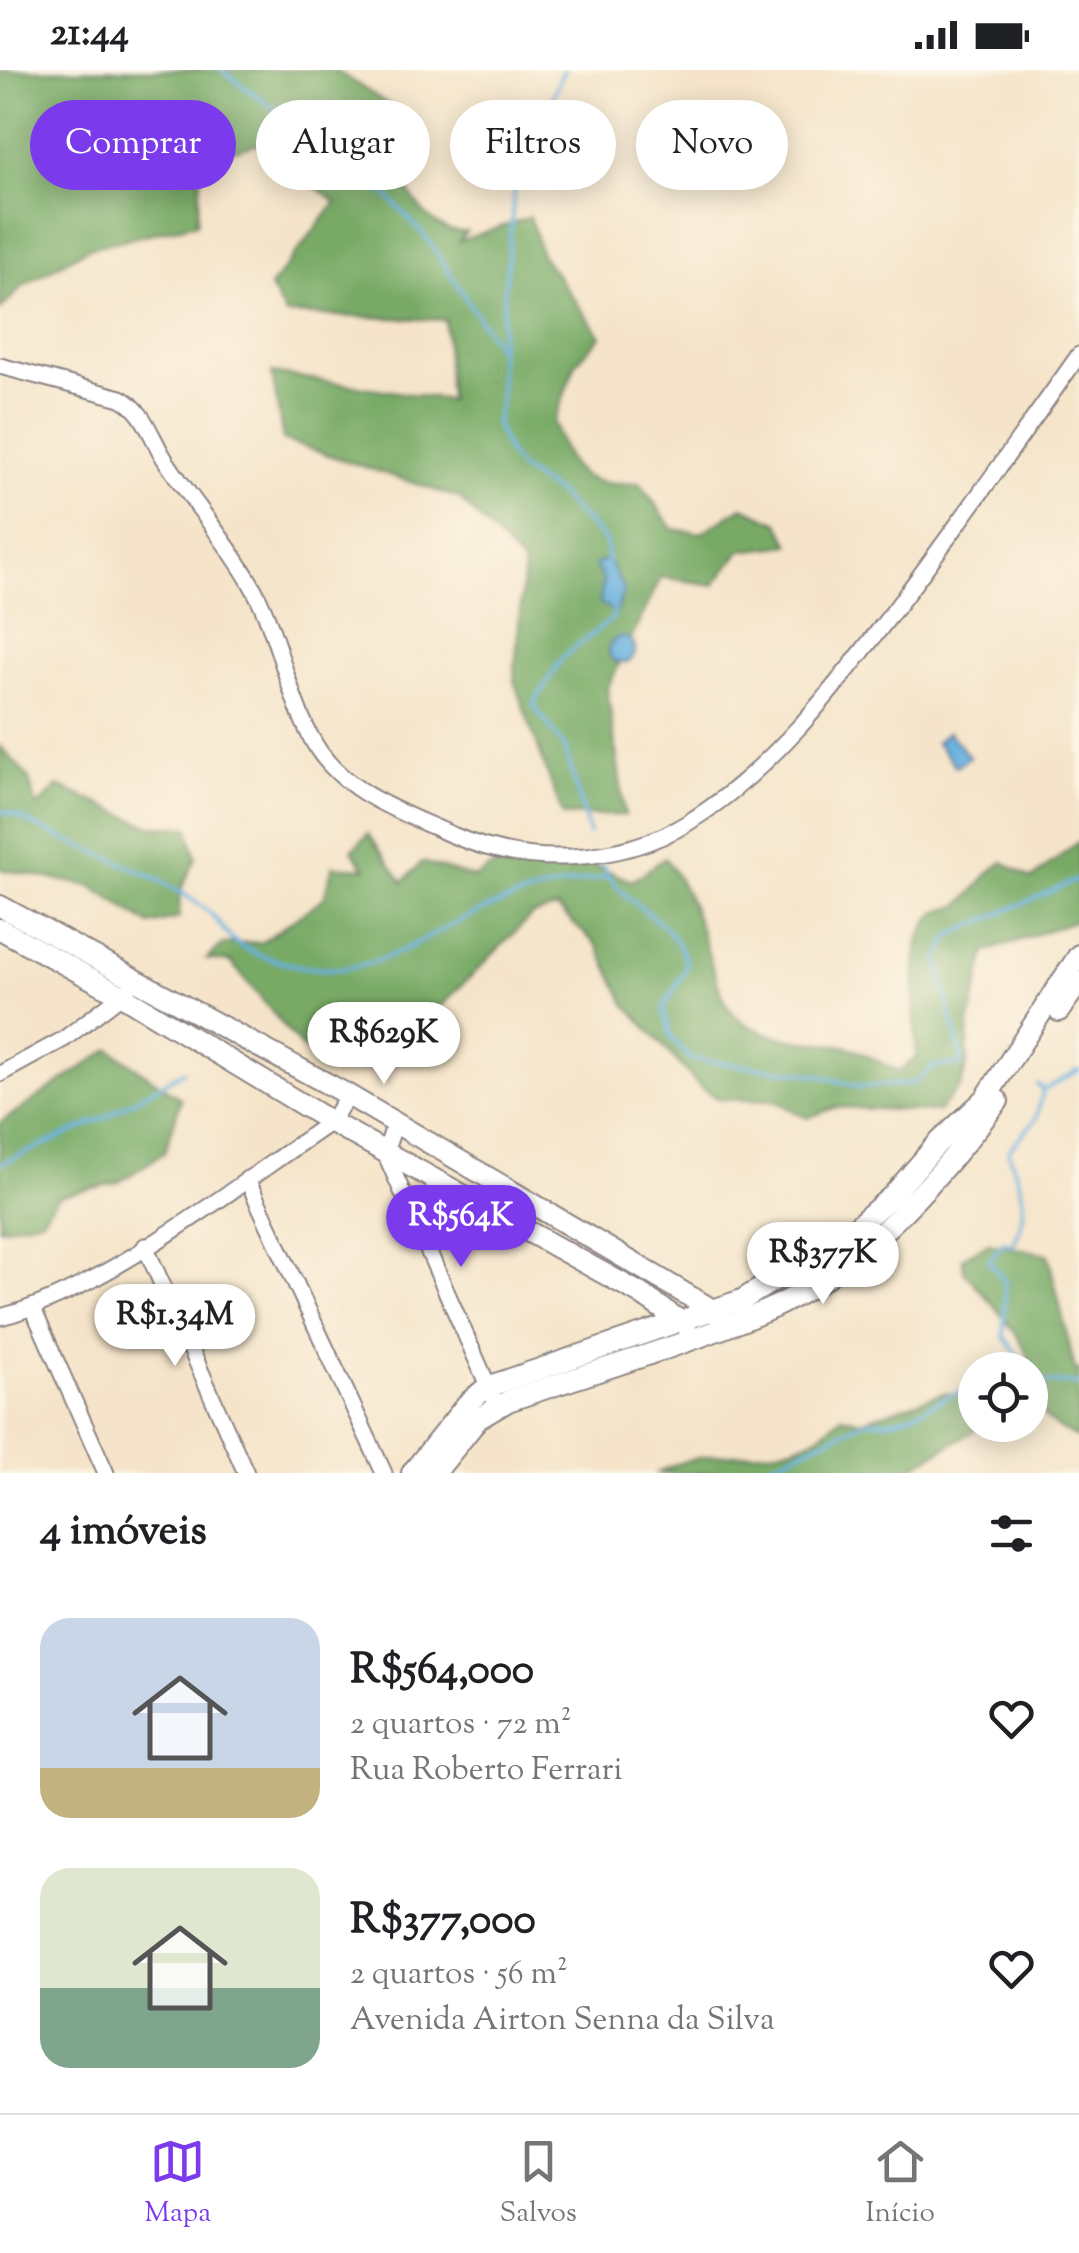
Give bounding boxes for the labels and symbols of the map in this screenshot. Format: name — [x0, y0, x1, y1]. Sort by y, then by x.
pin: R$629K — [303, 1002, 465, 1087]
pin: R$564K — [380, 1185, 542, 1270]
pin: R$377K — [742, 1222, 904, 1307]
pin: R$1.34M — [83, 1284, 267, 1369]

